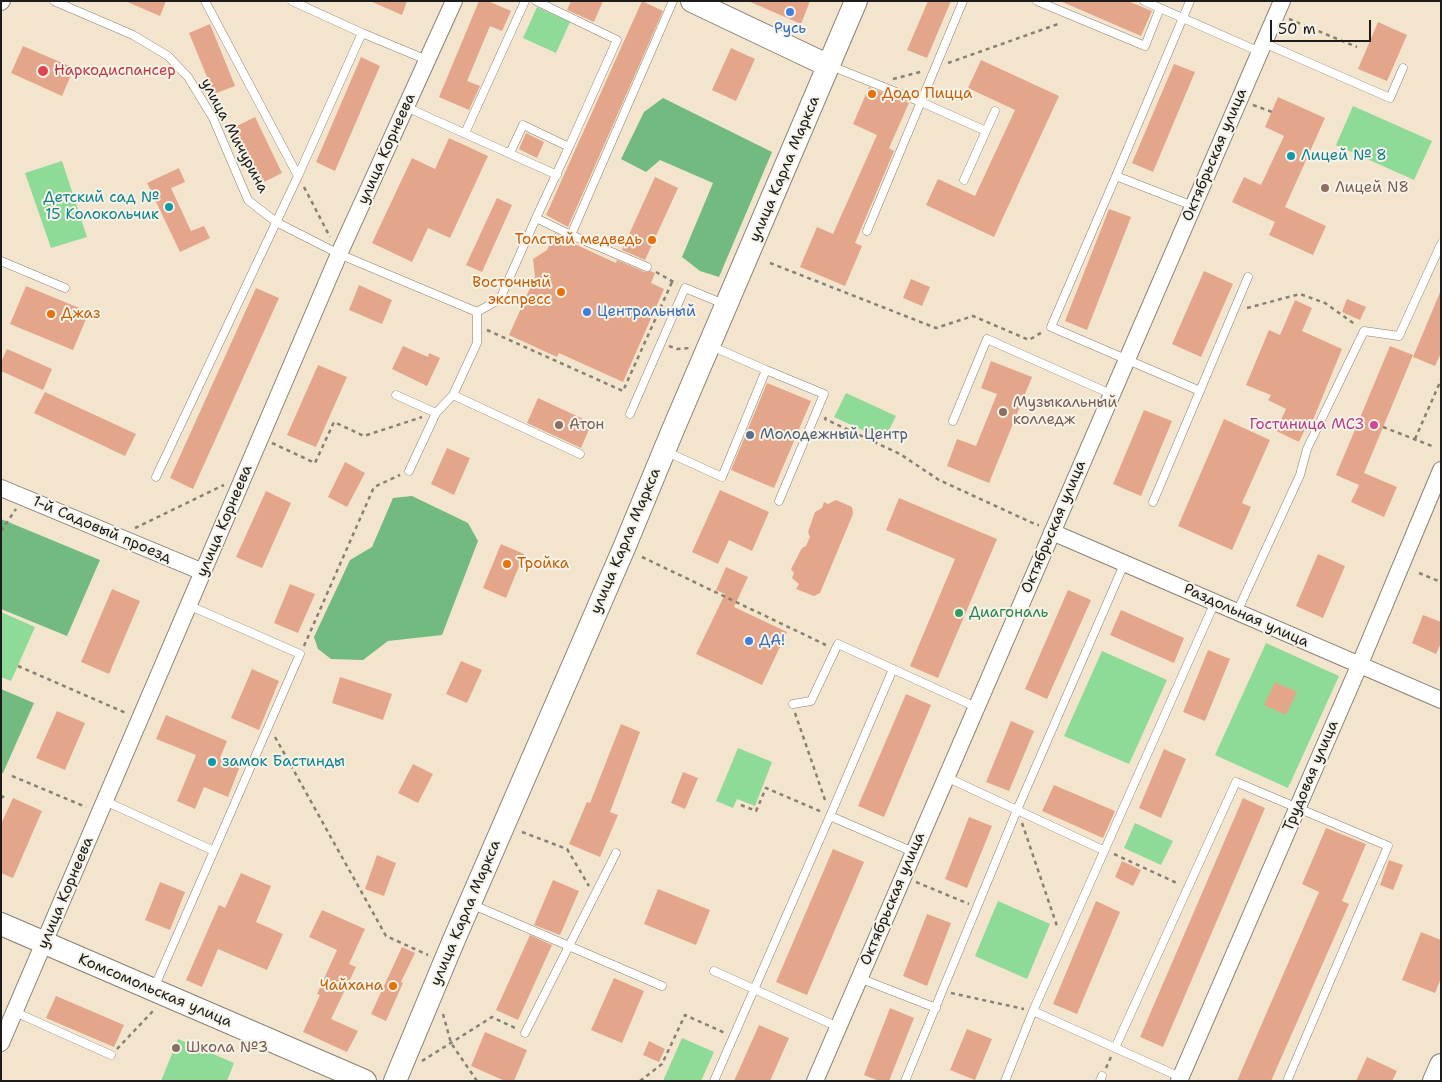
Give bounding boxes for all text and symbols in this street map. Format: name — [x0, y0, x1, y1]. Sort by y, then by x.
marker: Русь — [784, 6, 796, 18]
scale bar — [1272, 10, 1373, 42]
text: 50 m — [1278, 19, 1316, 39]
place label: Русь — [774, 20, 806, 38]
place label: Наркодиспансер — [54, 62, 176, 80]
marker: Наркодиспансер — [36, 64, 50, 78]
street label: улица Мичурина — [196, 76, 272, 196]
place label: Додо Пицца — [882, 85, 972, 103]
street label: Октябрьская улица — [1179, 86, 1251, 224]
marker: Додо Пицца — [866, 88, 878, 100]
street label: улица Корнеева — [354, 91, 420, 207]
street label: улица Карла Маркса — [746, 93, 824, 245]
place label: Лицей № 8 — [1301, 147, 1387, 165]
marker: Лицей № 8 — [1285, 150, 1297, 162]
place label: Лицей N8 — [1335, 179, 1409, 197]
marker: Лицей N8 — [1319, 182, 1331, 194]
place label: Детский сад № 15 Колокольчик — [43, 189, 159, 224]
marker: Детский сад № 15 Колокольчик — [163, 201, 175, 213]
place label: Толстый медведь — [515, 231, 642, 249]
marker: Толстый медведь — [646, 234, 658, 246]
place label: Восточный экспресс — [472, 274, 551, 309]
marker: Восточный экспресс — [555, 286, 567, 298]
place label: Центральный — [597, 303, 696, 321]
place label: Джаз — [61, 305, 100, 323]
marker: Центральный — [581, 306, 593, 318]
marker: Джаз — [45, 308, 57, 320]
place label: Музыкальный колледж — [1013, 394, 1117, 429]
marker: Музыкальный колледж — [997, 406, 1009, 418]
place label: Атон — [569, 416, 604, 434]
place label: Гостиница МСЗ — [1250, 416, 1364, 434]
marker: Атон — [553, 419, 565, 431]
marker: Гостиница МСЗ — [1368, 419, 1380, 431]
place label: Молодежный Центр — [760, 426, 908, 444]
marker: Молодежный Центр — [744, 429, 756, 441]
street label: Октябрьская улица — [1018, 458, 1090, 596]
street label: улица Корнеева — [193, 462, 257, 580]
street label: улица Карла Маркса — [587, 465, 665, 617]
street label: 1-й Садовый проезд — [30, 493, 174, 567]
place label: Тройка — [517, 555, 569, 573]
marker: Тройка — [501, 558, 513, 570]
street label: Раздольная улица — [1181, 580, 1311, 652]
place label: Диагональ — [969, 604, 1048, 622]
marker: Диагональ — [953, 607, 965, 619]
place label: ДА! — [759, 632, 785, 650]
marker: ДА! — [743, 635, 755, 647]
street label: Трудовая улица — [1279, 718, 1343, 834]
place label: замок Бастинды — [222, 753, 345, 771]
marker: замок Бастинды — [206, 756, 218, 768]
street label: Октябрьская улица — [857, 830, 929, 968]
street label: улица Корнеева — [34, 834, 98, 952]
street label: улица Карла Маркса — [427, 837, 505, 989]
street label: Комсомольская улица — [75, 950, 235, 1032]
place label: Чайхана — [320, 977, 383, 995]
marker: Чайхана — [387, 980, 399, 992]
place label: Школа №3 — [186, 1039, 268, 1057]
marker: Школа №3 — [170, 1042, 182, 1054]

